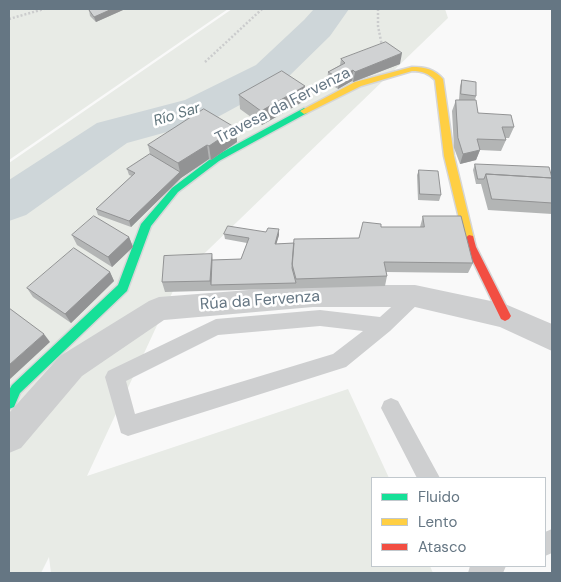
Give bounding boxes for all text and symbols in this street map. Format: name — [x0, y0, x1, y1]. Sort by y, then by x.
street label: Travesa da Fervenza — [212, 64, 354, 148]
water label: Río Sar — [151, 99, 203, 131]
street label: Rúa da Fervenza — [199, 287, 321, 315]
legend — [371, 477, 546, 567]
text: Fluido — [418, 487, 460, 507]
text: Lento — [418, 512, 457, 532]
text: Atasco — [418, 537, 466, 557]

